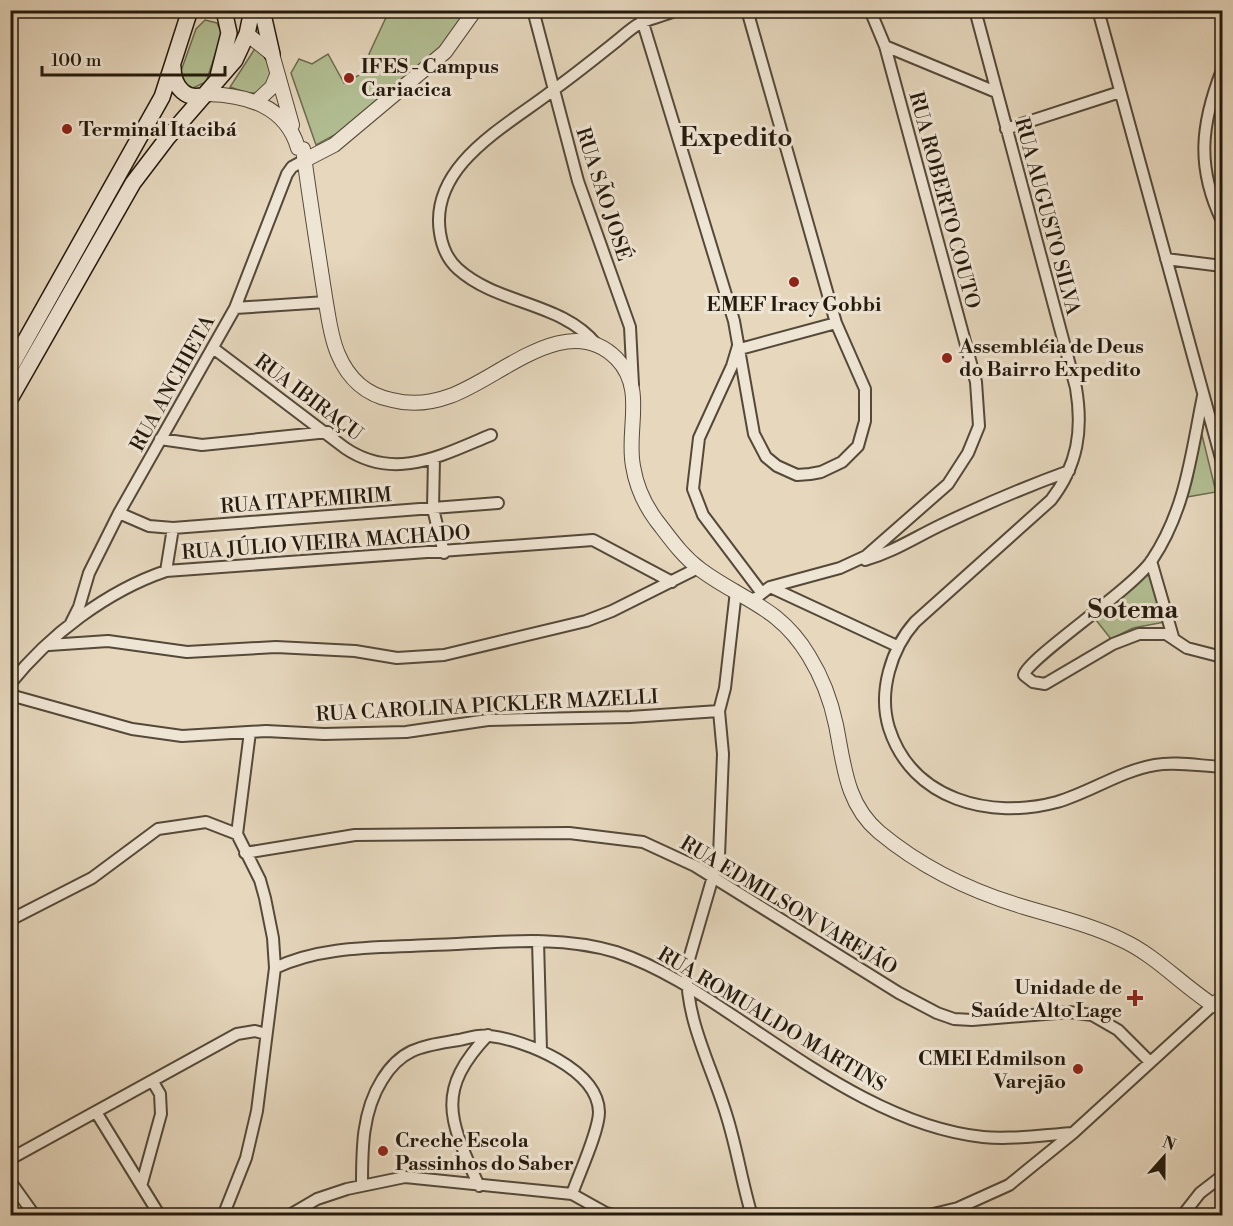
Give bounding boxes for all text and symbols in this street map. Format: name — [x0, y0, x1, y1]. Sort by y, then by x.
scale bar — [42, 39, 225, 77]
text: 100 m — [51, 49, 102, 72]
place label: IFES - Campus Cariacica — [361, 55, 499, 103]
marker: IFES - Campus Cariacica — [342, 71, 356, 85]
street label: RUA ROBERTO COUTO — [903, 89, 985, 312]
street label: RUA AUGUSTO SILVA — [1008, 115, 1085, 319]
place label: Terminal Itacibá — [79, 118, 237, 143]
marker: Terminal Itacibá — [60, 122, 74, 136]
district label: Expedito — [679, 122, 793, 154]
street label: RUA SÃO JOSÉ — [569, 124, 638, 264]
marker: EMEF Iracy Gobbi — [787, 275, 801, 289]
place label: EMEF Iracy Gobbi — [707, 293, 882, 318]
street label: RUA ANCHIETA — [126, 310, 222, 456]
place label: Assembléia de Deus do Bairro Expedito — [958, 335, 1144, 383]
street label: RUA IBIRAÇU — [249, 349, 367, 447]
marker: Assembléia de Deus do Bairro Expedito — [940, 351, 954, 365]
street label: RUA ITAPEMIRIM — [219, 483, 393, 520]
street label: RUA JÚLIO VIEIRA MACHADO — [181, 520, 471, 566]
district label: Sotema — [1088, 594, 1179, 626]
street label: RUA CAROLINA PICKLER MAZELLI — [315, 685, 659, 728]
street label: RUA EDMILSON VAREJÃO — [675, 830, 902, 981]
street label: RUA ROMUALDO MARTINS — [653, 942, 890, 1098]
place label: Unidade de Saúde Alto Lage — [971, 976, 1122, 1024]
marker: Unidade de Saúde Alto Lage — [1126, 989, 1144, 1007]
place label: CMEI Edmilson Varejão — [918, 1047, 1067, 1095]
marker: CMEI Edmilson Varejão — [1071, 1062, 1085, 1076]
north arrow — [1134, 1127, 1194, 1187]
place label: Creche Escola Passinhos do Saber — [395, 1129, 574, 1177]
text: N — [1160, 1132, 1179, 1156]
marker: Creche Escola Passinhos do Saber — [376, 1144, 390, 1158]

